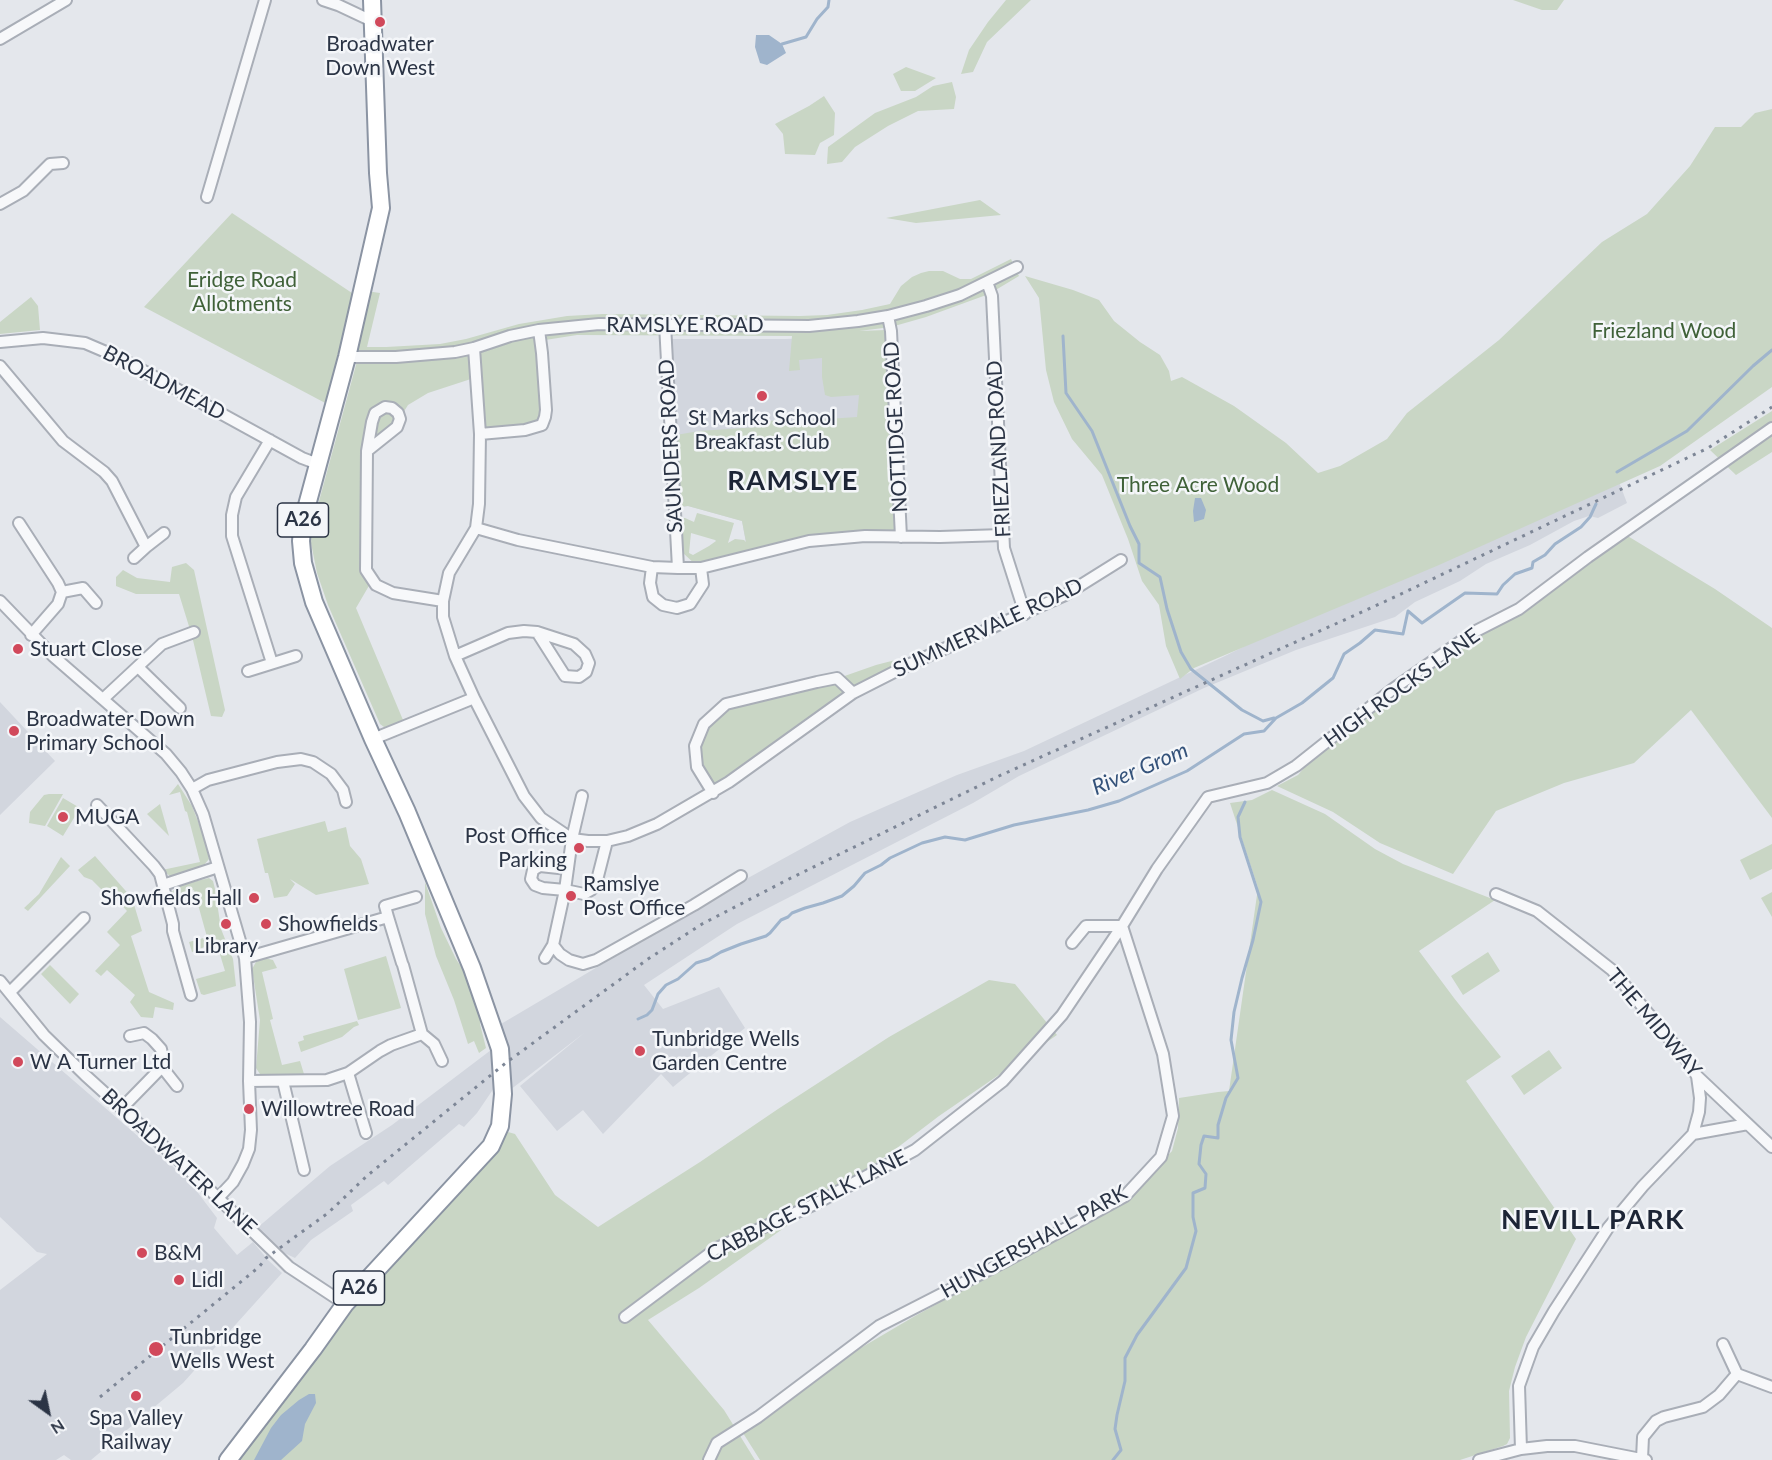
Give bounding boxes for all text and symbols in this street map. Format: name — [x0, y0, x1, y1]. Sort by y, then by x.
marker: Broadwater Down West — [373, 15, 387, 29]
place label: Broadwater Down West — [325, 31, 435, 81]
park label: Eridge Road Allotments — [187, 267, 297, 317]
street label: RAMSLYE ROAD — [606, 312, 764, 338]
park label: Friezland Wood — [1592, 318, 1736, 344]
street label: BROADMEAD — [98, 340, 230, 426]
street label: NOTTIDGE ROAD — [879, 341, 913, 513]
street label: SAUNDERS ROAD — [654, 358, 688, 534]
street label: FRIEZLAND ROAD — [982, 360, 1016, 538]
marker: St Marks School Breakfast Club — [755, 389, 769, 403]
place label: St Marks School Breakfast Club — [688, 405, 836, 455]
district label: RAMSLYE — [727, 465, 859, 497]
park label: Three Acre Wood — [1117, 472, 1279, 498]
road number: A26 — [278, 503, 328, 537]
street label: SUMMERVALE ROAD — [889, 573, 1087, 683]
street label: HIGH ROCKS LANE — [1319, 623, 1485, 753]
place label: Stuart Close — [30, 636, 142, 662]
marker: Stuart Close — [11, 642, 25, 656]
place label: Broadwater Down Primary School — [26, 706, 195, 756]
marker: Broadwater Down Primary School — [7, 724, 21, 738]
water label: River Grom — [1088, 737, 1192, 801]
place label: MUGA — [75, 804, 139, 830]
marker: MUGA — [56, 810, 70, 824]
place label: Post Office Parking — [465, 823, 567, 873]
marker: Post Office Parking — [572, 841, 586, 855]
place label: Ramslye Post Office — [583, 871, 685, 921]
place label: Showfields Hall — [100, 885, 242, 911]
marker: Ramslye Post Office — [564, 889, 578, 903]
marker: Showfields Hall — [247, 891, 261, 905]
place label: Showfields — [278, 911, 378, 937]
marker: Library — [219, 917, 233, 931]
marker: Showfields — [259, 917, 273, 931]
place label: Library — [194, 933, 258, 959]
street label: THE MIDWAY — [1601, 964, 1707, 1082]
place label: Tunbridge Wells Garden Centre — [652, 1026, 800, 1076]
marker: Tunbridge Wells Garden Centre — [633, 1044, 647, 1058]
place label: W A Turner Ltd — [30, 1049, 171, 1075]
marker: W A Turner Ltd — [11, 1055, 25, 1069]
street label: BROADWATER LANE — [96, 1084, 262, 1240]
place label: Willowtree Road — [261, 1096, 415, 1122]
marker: Willowtree Road — [242, 1102, 256, 1116]
street label: CABBAGE STALK LANE — [703, 1144, 911, 1268]
street label: HUNGERSHALL PARK — [936, 1180, 1132, 1304]
district label: NEVILL PARK — [1501, 1204, 1685, 1236]
place label: B&M — [154, 1240, 202, 1266]
marker: B&M — [135, 1246, 149, 1260]
place label: Lidl — [191, 1267, 224, 1293]
road number: A26 — [334, 1271, 385, 1305]
marker: Lidl — [172, 1273, 186, 1287]
place label: Tunbridge Wells West — [170, 1324, 274, 1374]
marker: Tunbridge Wells West — [147, 1340, 165, 1358]
north arrow — [18, 1382, 78, 1442]
marker: Spa Valley Railway — [129, 1389, 143, 1403]
place label: Spa Valley Railway — [89, 1405, 183, 1455]
text: N — [48, 1416, 68, 1439]

